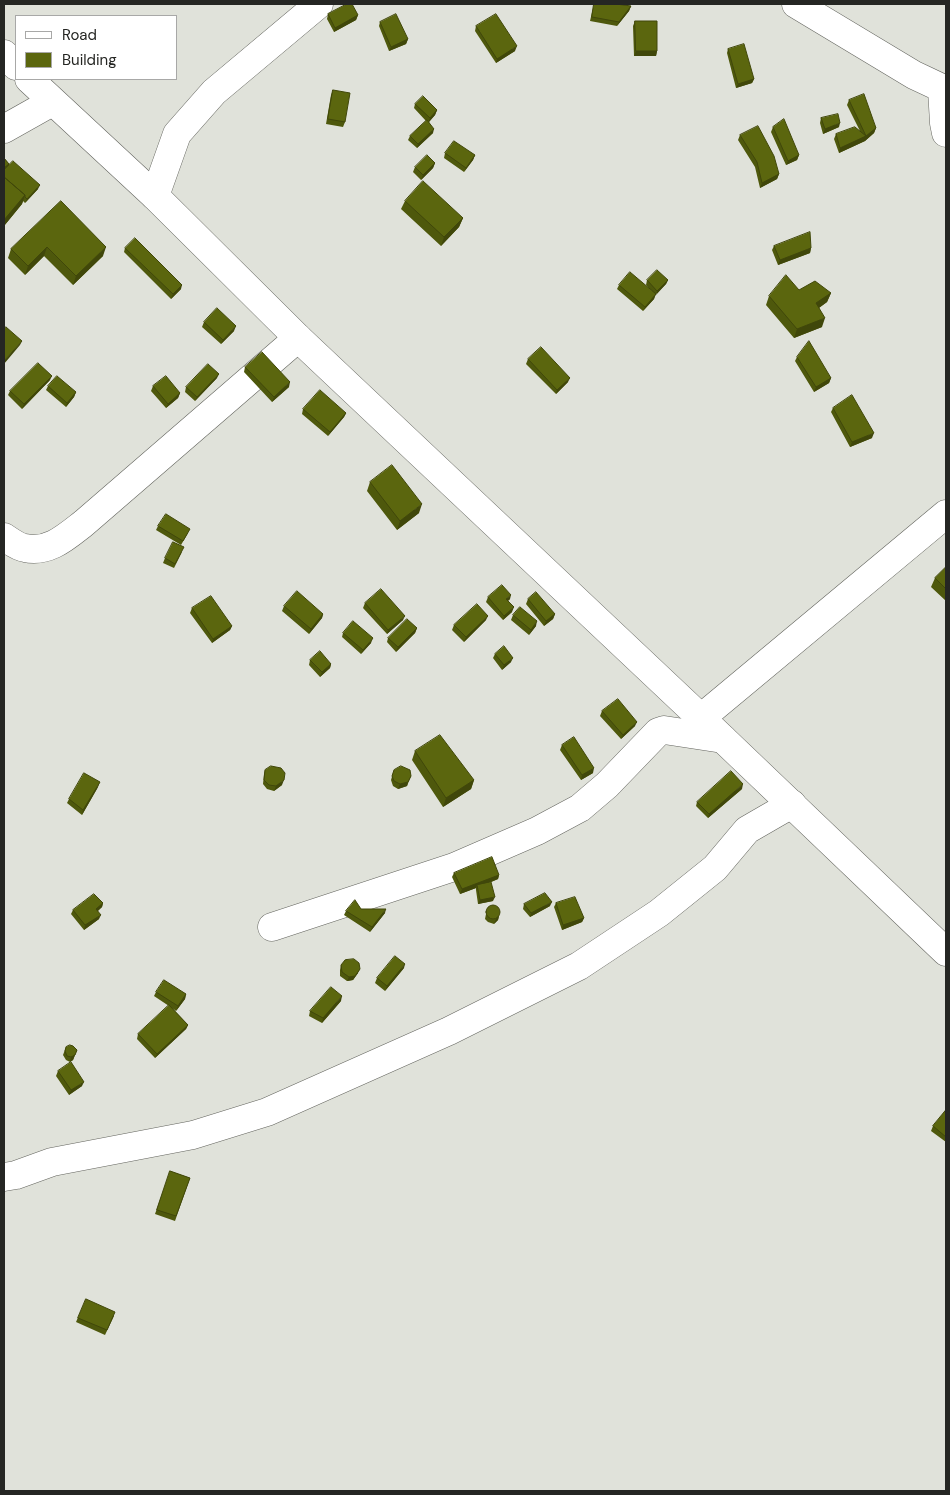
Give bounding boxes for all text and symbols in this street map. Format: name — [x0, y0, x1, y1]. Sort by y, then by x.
legend — [15, 15, 178, 80]
text: Road — [62, 25, 97, 45]
text: Building — [62, 50, 117, 70]

